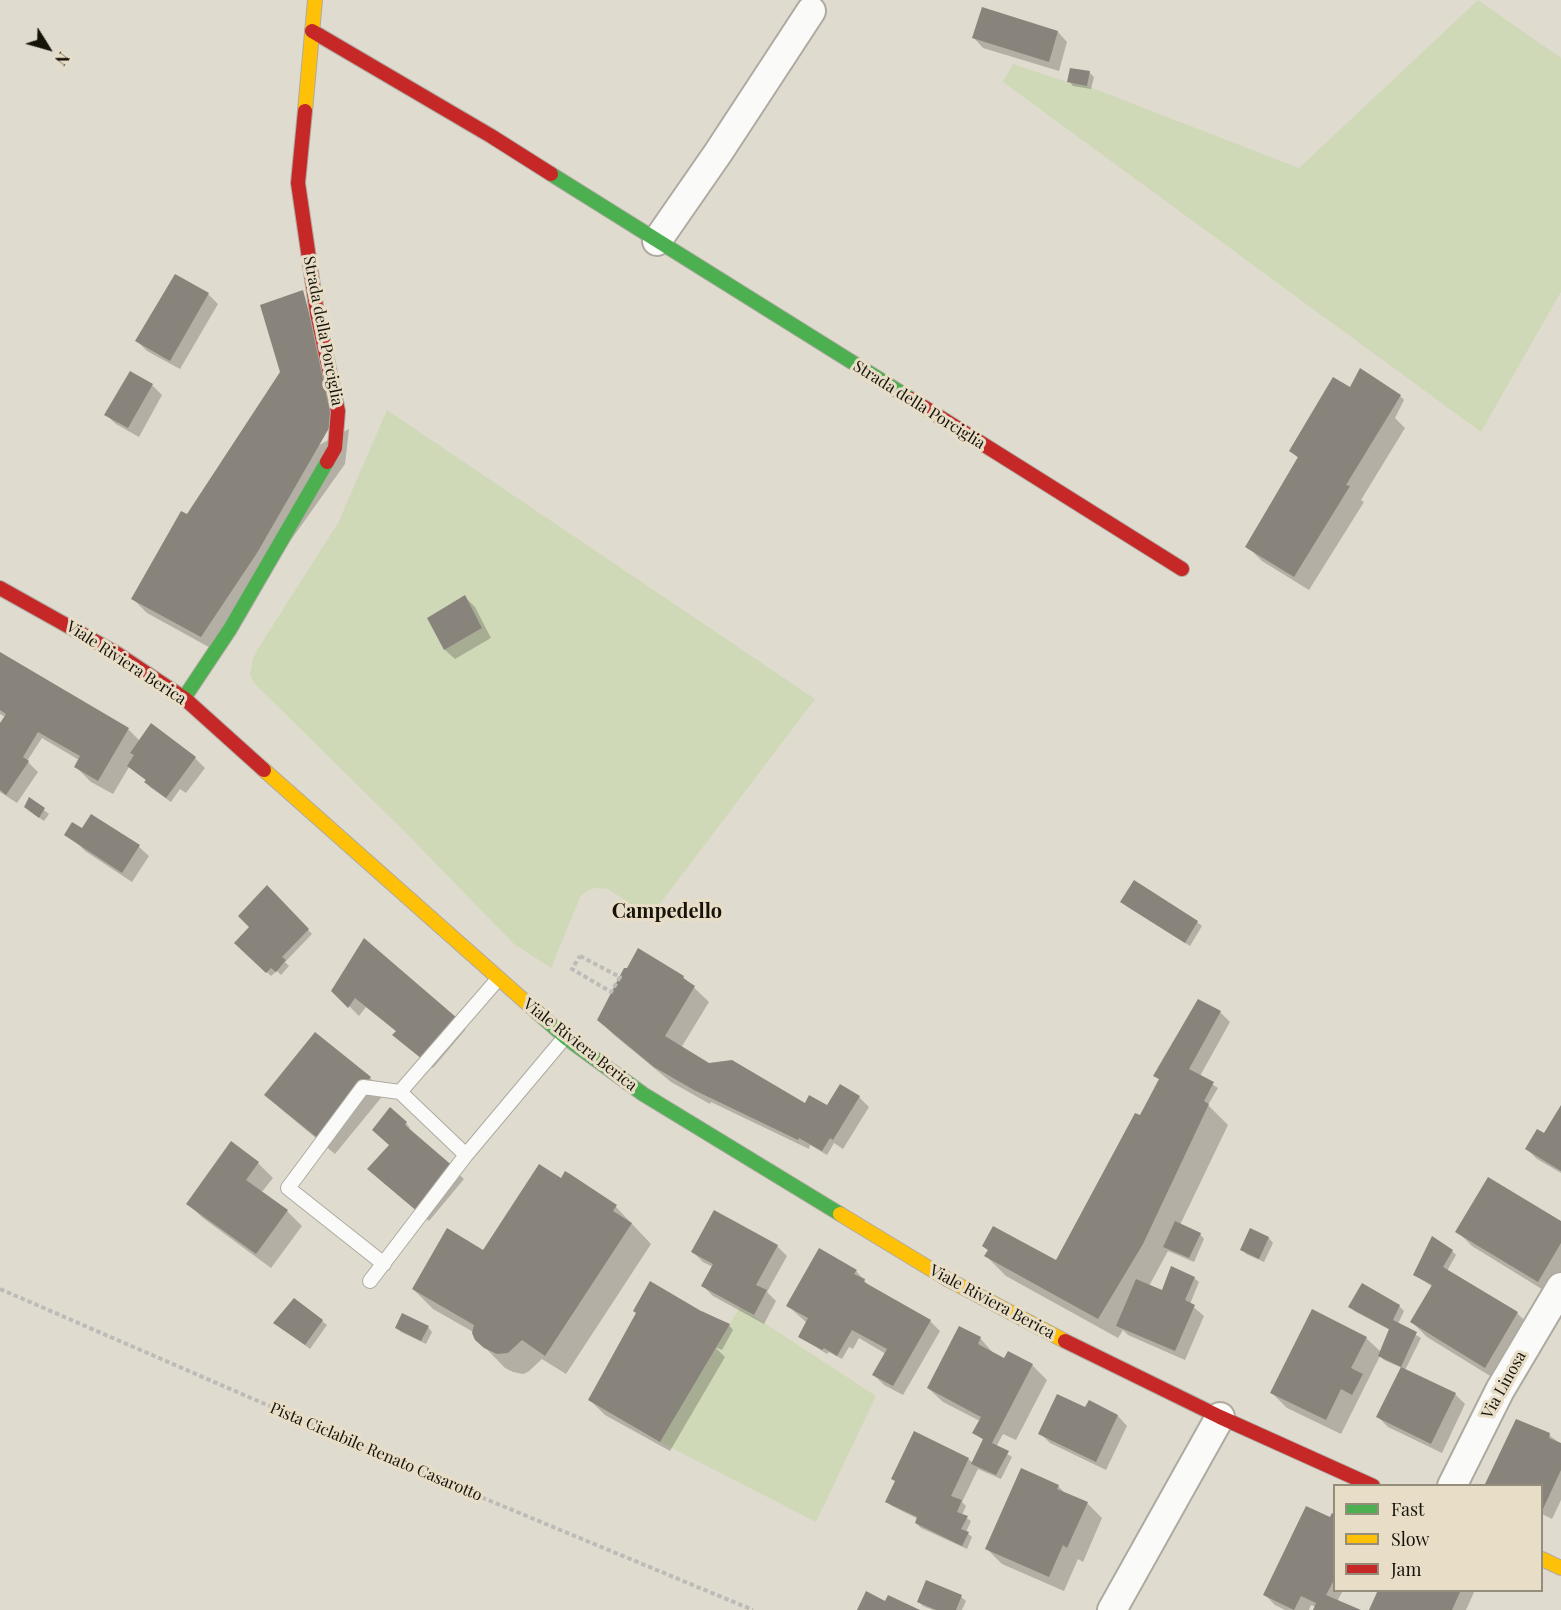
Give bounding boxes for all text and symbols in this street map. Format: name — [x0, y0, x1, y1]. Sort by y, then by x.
north arrow — [18, 18, 78, 78]
text: N — [51, 48, 75, 70]
street label: Strada della Porciglia — [299, 255, 347, 407]
street label: Strada della Porciglia — [849, 357, 989, 453]
street label: Viale Riviera Berica — [62, 617, 190, 709]
district label: Campedello — [612, 900, 722, 924]
street label: Viale Riviera Berica — [519, 995, 641, 1095]
street label: Viale Riviera Berica — [926, 1261, 1058, 1343]
street label: Via Linosa — [1478, 1348, 1530, 1422]
street label: Pista Ciclabile Renato Casarotto — [267, 1399, 485, 1505]
legend — [1333, 1484, 1543, 1592]
text: Fast — [1391, 1497, 1424, 1521]
text: Slow — [1391, 1527, 1429, 1551]
text: Jam — [1391, 1557, 1421, 1581]

